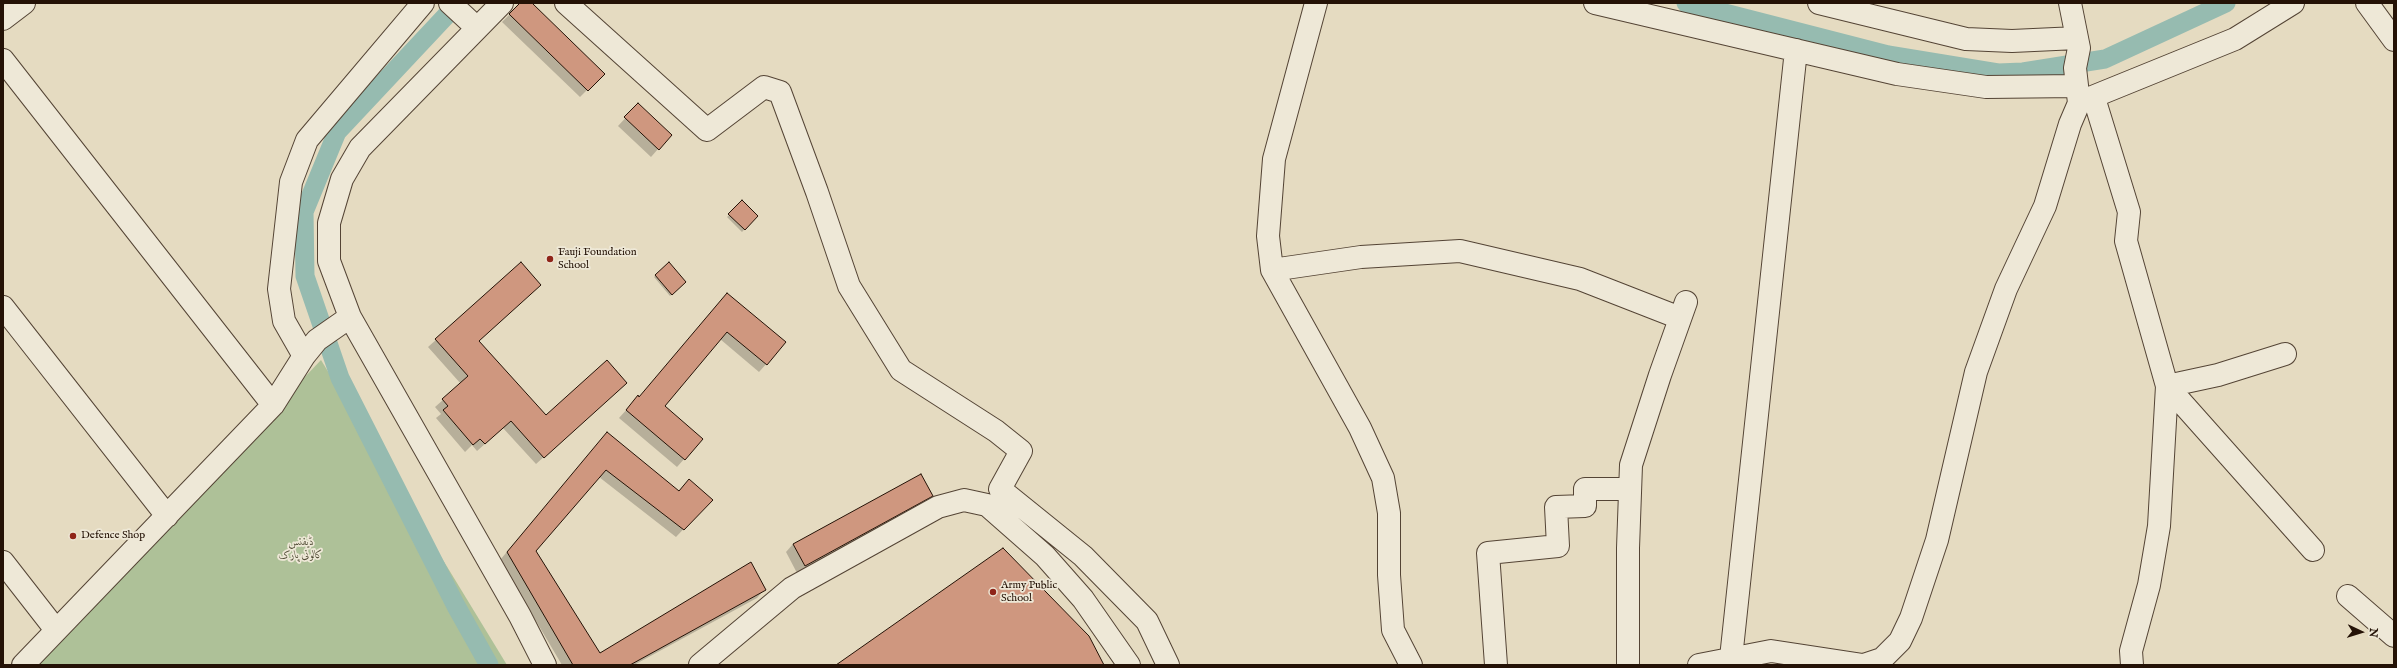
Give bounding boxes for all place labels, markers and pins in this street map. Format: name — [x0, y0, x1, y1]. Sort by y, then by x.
place label: Fauji Foundation School — [558, 246, 637, 272]
marker: Fauji Foundation School — [545, 254, 555, 264]
place label: Defence Shop — [81, 529, 145, 543]
marker: Defence Shop — [68, 531, 78, 541]
place label: Army Public School — [1001, 579, 1057, 605]
marker: Army Public School — [988, 587, 998, 597]

